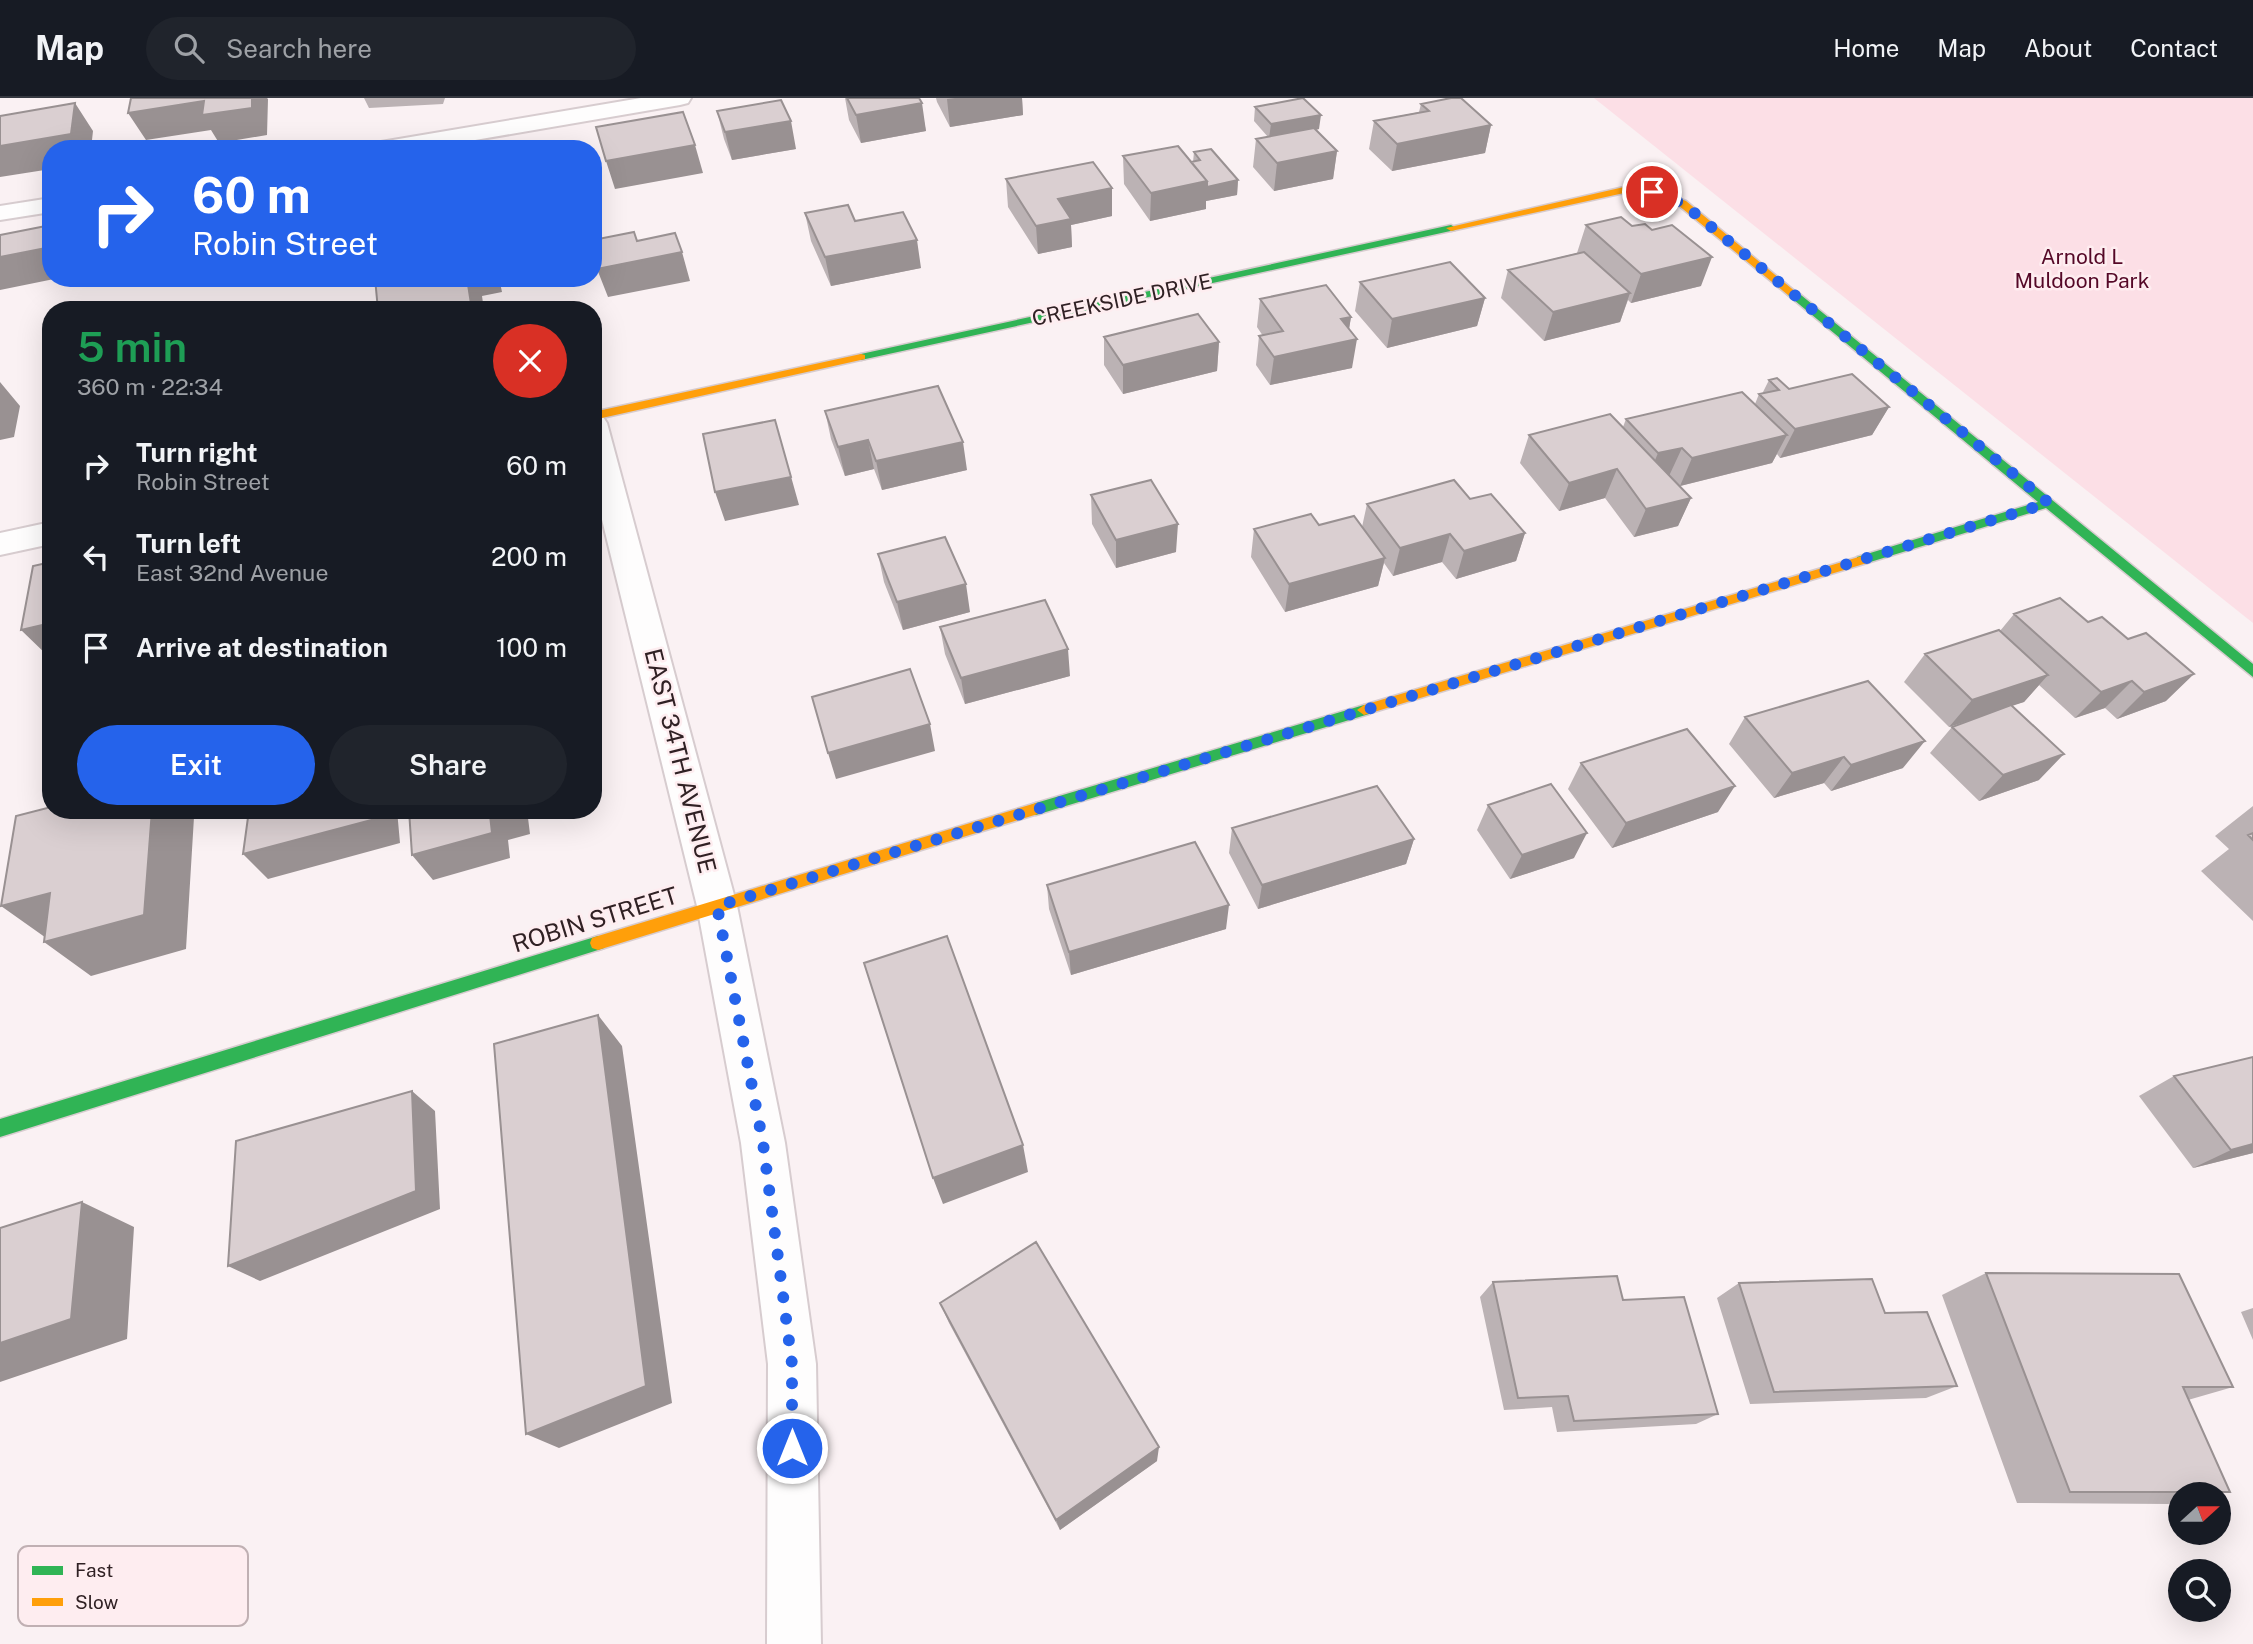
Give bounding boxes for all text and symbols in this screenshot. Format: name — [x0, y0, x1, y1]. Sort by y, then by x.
search box — [146, 17, 636, 80]
text: Map — [35, 29, 104, 67]
icon: search — [170, 29, 208, 67]
text: Search here — [226, 33, 372, 64]
text: Home — [1833, 34, 1899, 62]
text: Map — [1937, 34, 1986, 62]
text: About — [2024, 34, 2092, 62]
text: Contact — [2130, 34, 2218, 62]
pin — [1622, 162, 1682, 222]
text: 60 m — [192, 166, 311, 224]
icon: right — [77, 168, 168, 259]
icon: arrive — [1633, 173, 1671, 211]
text: Robin Street — [192, 225, 378, 262]
park label: Arnold L Muldoon Park — [2014, 244, 2150, 293]
street label: CREEKSIDE DRIVE — [1030, 268, 1214, 331]
text: 5 min — [77, 322, 187, 371]
button: close — [493, 324, 567, 398]
text: 360 m · 22:34 — [77, 373, 223, 400]
text: Turn right — [136, 437, 258, 468]
icon: right — [77, 447, 115, 485]
text: 60 m — [506, 450, 567, 481]
text: Robin Street — [136, 468, 270, 495]
text: Turn left — [136, 528, 241, 559]
icon: left — [77, 538, 115, 576]
text: 200 m — [491, 541, 567, 572]
text: East 32nd Avenue — [136, 559, 328, 586]
icon: arrive — [77, 629, 115, 667]
text: Arrive at destination — [136, 632, 388, 663]
text: 100 m — [496, 632, 567, 663]
street label: EAST 34TH AVENUE — [639, 645, 722, 876]
button: Exit — [77, 725, 315, 805]
button: Share — [329, 725, 567, 805]
street label: ROBIN STREET — [509, 881, 681, 957]
position arrow — [755, 1411, 829, 1485]
north arrow — [2168, 1482, 2231, 1545]
map controls — [2168, 1482, 2231, 1622]
legend — [18, 1546, 248, 1626]
text: Fast — [75, 1559, 113, 1581]
button: search — [2168, 1559, 2231, 1622]
text: Slow — [75, 1591, 119, 1613]

